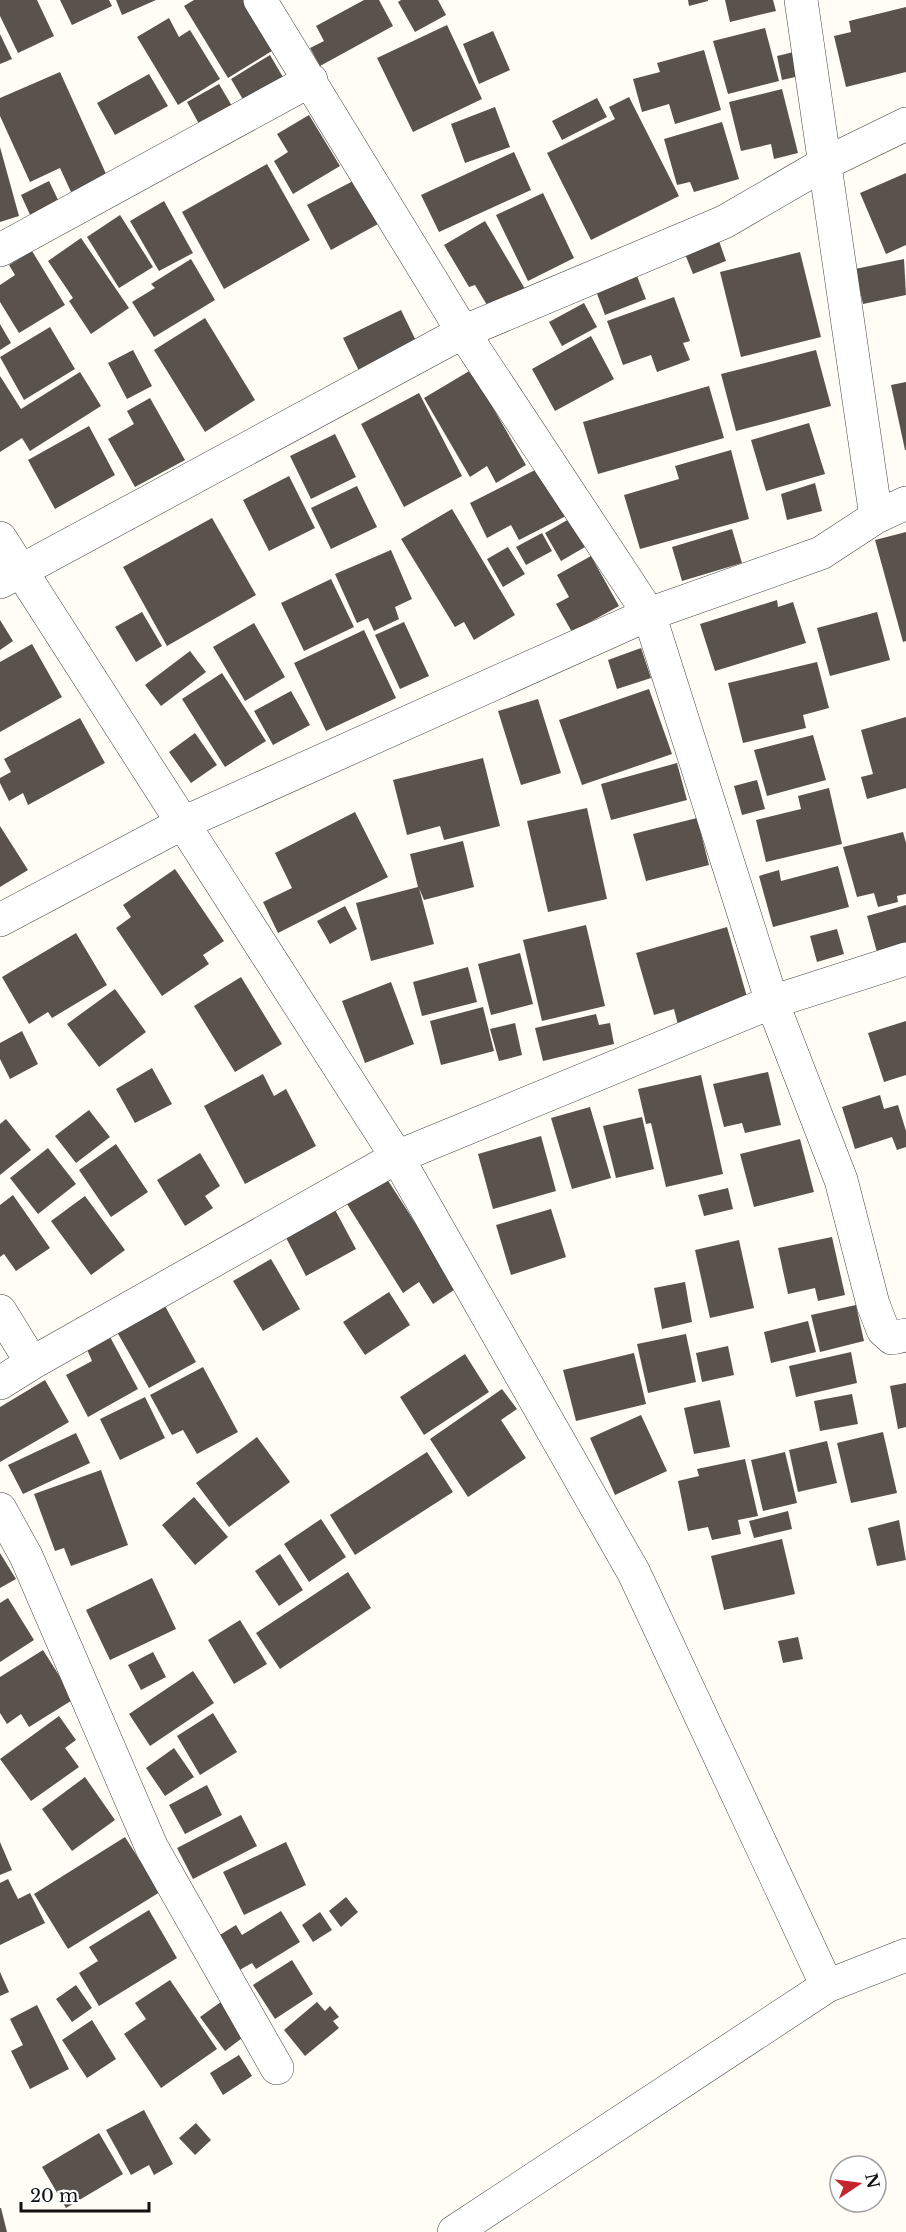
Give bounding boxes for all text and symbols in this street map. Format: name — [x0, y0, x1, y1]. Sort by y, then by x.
north arrow — [828, 2154, 888, 2214]
text: N — [861, 2171, 884, 2190]
scale bar — [21, 2175, 148, 2213]
text: 20 m — [30, 2185, 78, 2207]

